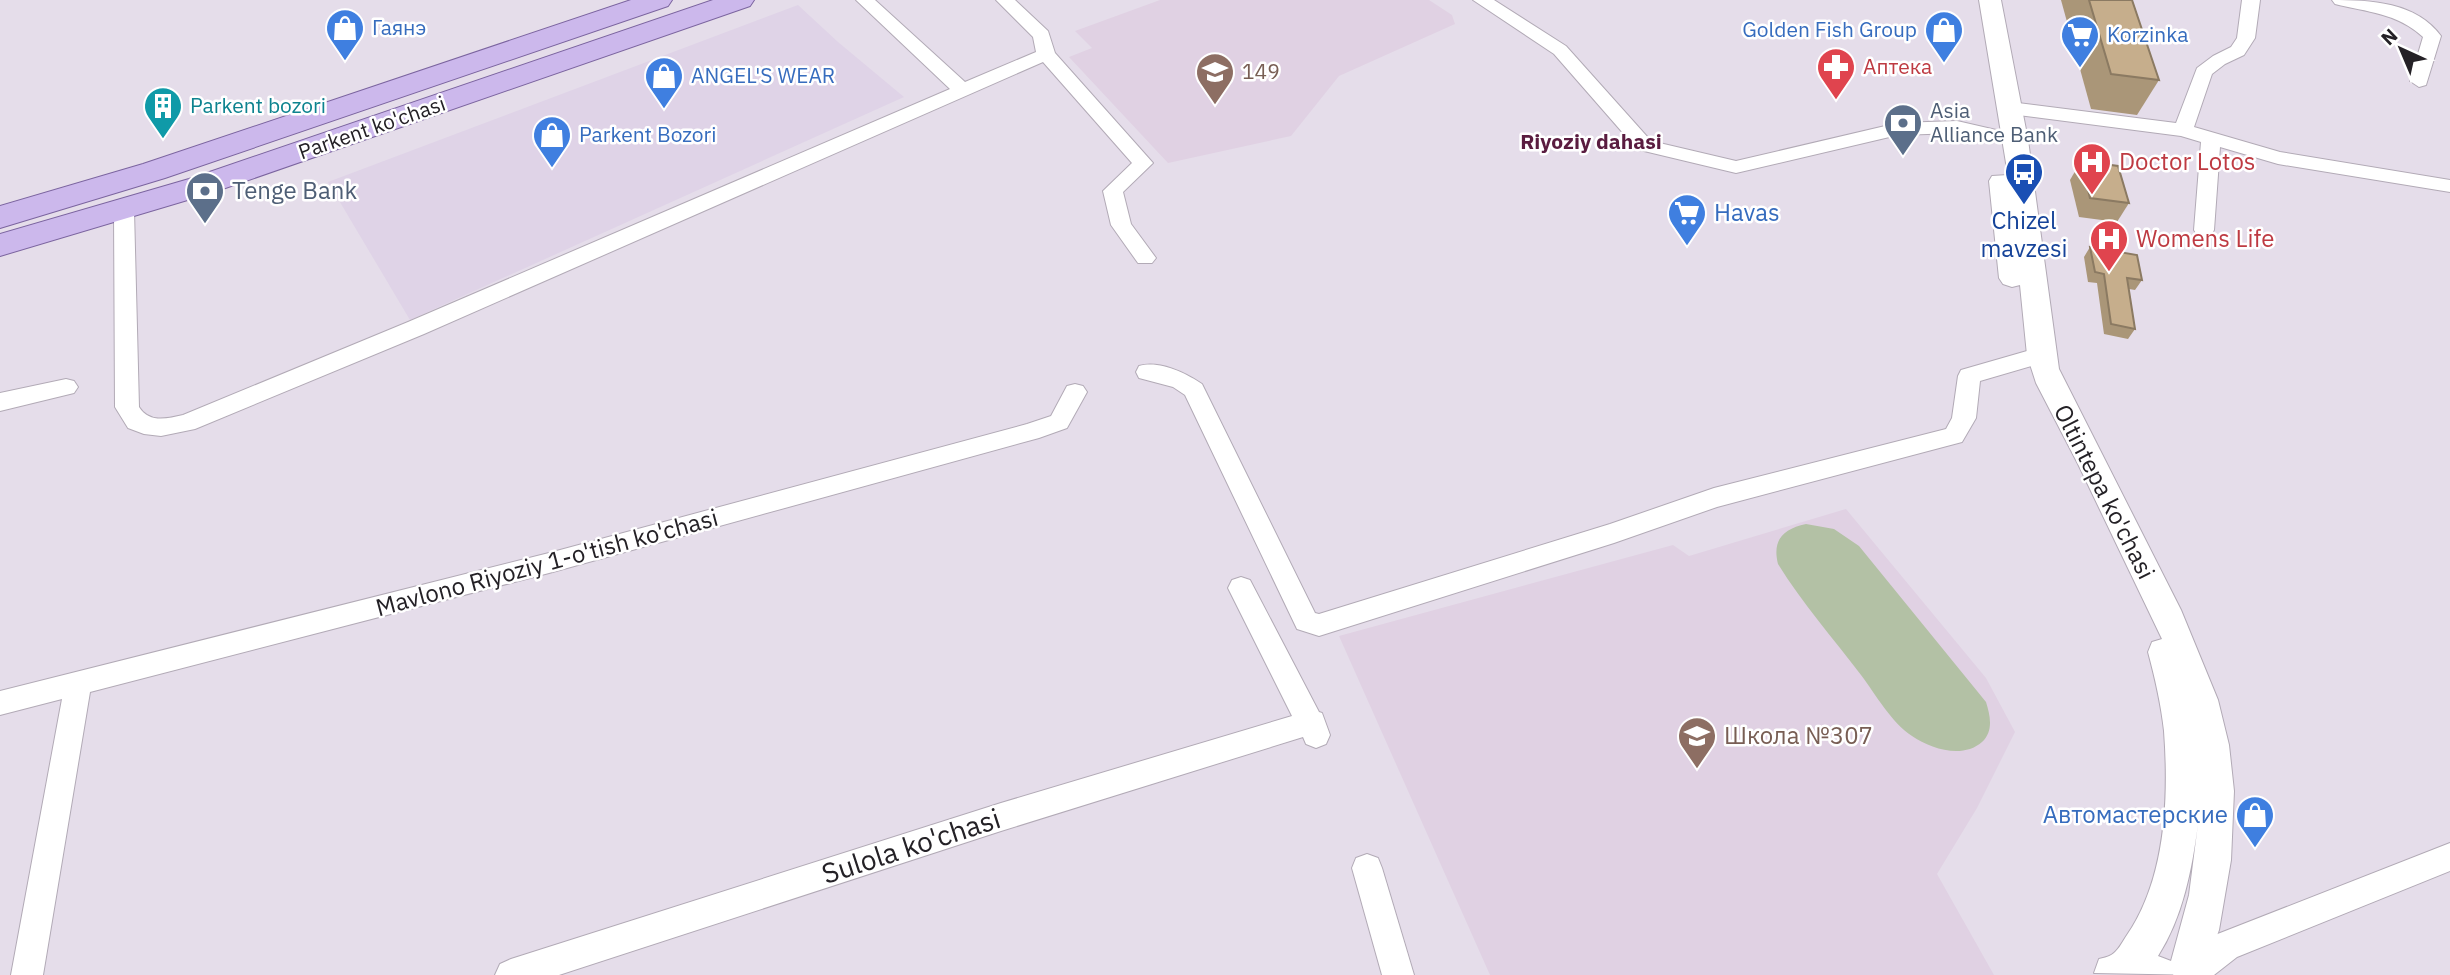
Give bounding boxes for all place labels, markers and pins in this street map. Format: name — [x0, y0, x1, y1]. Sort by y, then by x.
shop icon: Гаянэ — [324, 7, 366, 62]
shop icon: Golden Fish Group — [1923, 9, 1965, 64]
place label: Гаянэ — [372, 13, 426, 41]
supermarket icon: Korzinka — [2059, 14, 2101, 69]
place label: Golden Fish Group — [1742, 15, 1917, 43]
place label: Korzinka — [2107, 20, 2188, 48]
pharmacy icon: Аптека — [1815, 46, 1857, 101]
school or university icon: 149 — [1194, 51, 1236, 106]
place label: Аптека — [1863, 52, 1932, 80]
shop icon: ANGEL'S WEAR — [643, 55, 685, 110]
place label: 149 — [1242, 57, 1280, 85]
place label: ANGEL'S WEAR — [691, 61, 835, 89]
building icon: Parkent bozori — [142, 85, 184, 140]
place label: Parkent bozori — [190, 91, 326, 119]
place label: Asia Alliance Bank — [1930, 96, 2058, 148]
bank icon: Asia Alliance Bank — [1882, 102, 1924, 157]
shop icon: Parkent Bozori — [531, 114, 573, 169]
place label: Parkent Bozori — [579, 120, 717, 148]
hospital icon: Doctor Lotos — [2071, 141, 2113, 196]
place label: Doctor Lotos — [2119, 145, 2256, 177]
bus stop icon: Chizel mavzesi — [2003, 151, 2045, 206]
bank icon: Tenge Bank — [184, 170, 226, 225]
place label: Tenge Bank — [232, 174, 357, 206]
supermarket icon: Havas — [1666, 192, 1708, 247]
place label: Havas — [1714, 196, 1780, 228]
place label: Chizel mavzesi — [1980, 204, 2068, 264]
hospital icon: Womens Life — [2088, 218, 2130, 273]
place label: Womens Life — [2136, 222, 2274, 254]
school or university icon: Школа №307 — [1676, 715, 1718, 770]
place label: Школа №307 — [1724, 719, 1873, 751]
shop icon: Автомастерские — [2234, 794, 2276, 849]
place label: Автомастерские — [2043, 798, 2228, 830]

